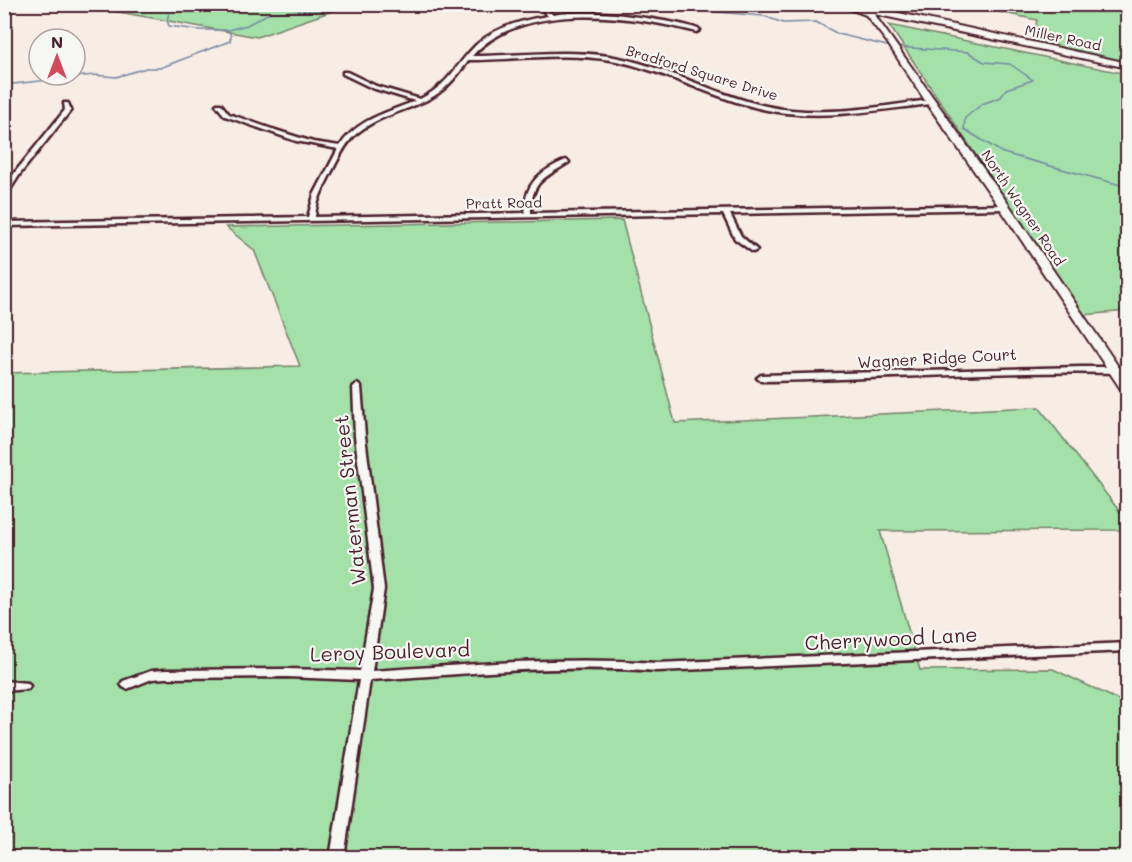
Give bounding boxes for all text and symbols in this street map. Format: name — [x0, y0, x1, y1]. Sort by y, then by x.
street label: Miller Road — [1023, 20, 1103, 55]
north arrow — [27, 27, 87, 87]
text: N — [51, 31, 63, 52]
street label: Bradford Square Drive — [624, 40, 780, 105]
street label: North Wagner Road — [977, 146, 1069, 270]
street label: Pratt Road — [466, 192, 542, 213]
street label: Wagner Ridge Court — [857, 343, 1017, 372]
street label: Waterman Street — [327, 414, 371, 586]
street label: Cherrywood Lane — [804, 620, 978, 656]
street label: Leroy Boulevard — [310, 635, 470, 667]

